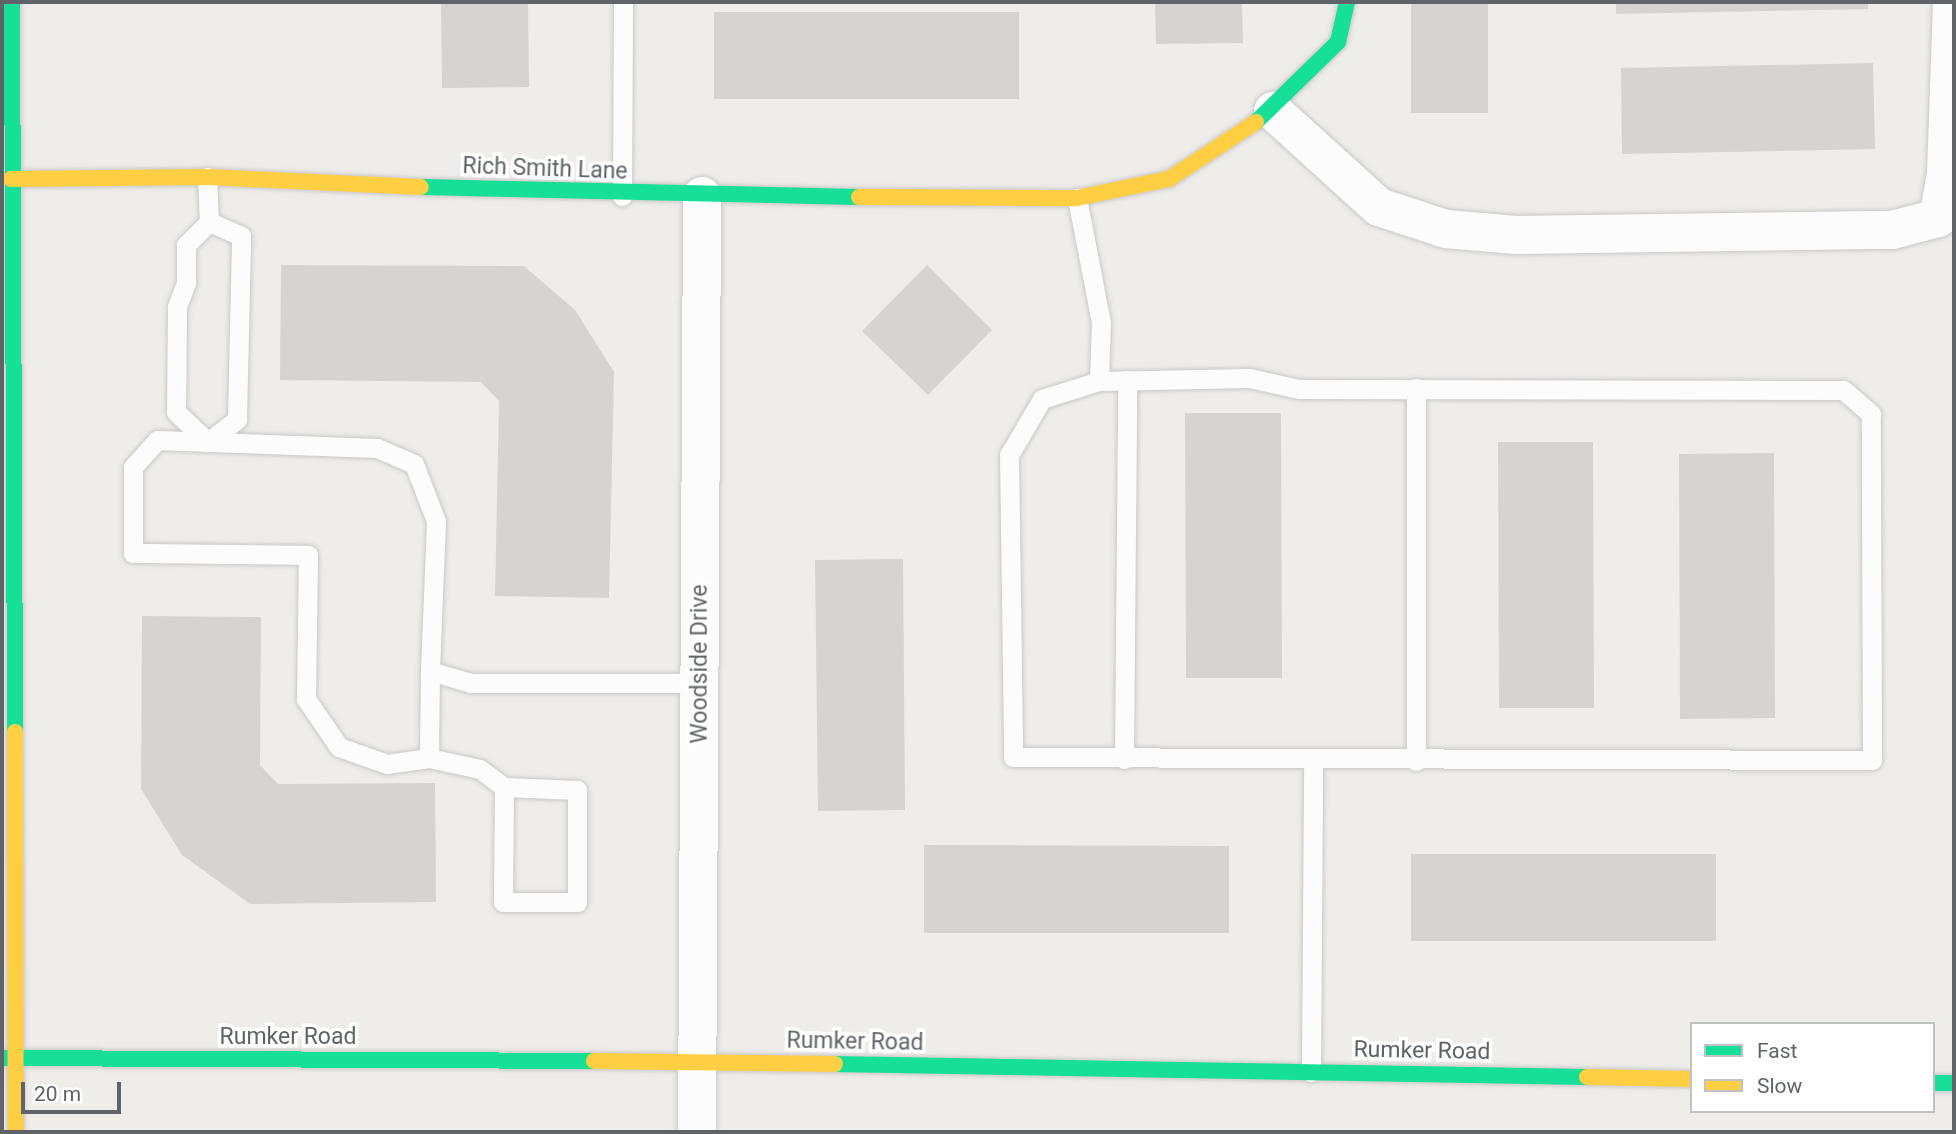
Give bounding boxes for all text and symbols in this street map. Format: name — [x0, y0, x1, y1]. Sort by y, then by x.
street label: Rich Smith Lane — [462, 152, 628, 186]
street label: Woodside Drive — [686, 584, 714, 744]
legend — [1690, 1022, 1935, 1113]
street label: Rumker Road — [220, 1023, 356, 1051]
street label: Rumker Road — [786, 1027, 924, 1057]
street label: Rumker Road — [1353, 1036, 1491, 1066]
text: Fast — [1757, 1039, 1797, 1063]
scale bar — [24, 1068, 124, 1112]
text: Slow — [1757, 1074, 1802, 1098]
text: 20 m — [34, 1082, 81, 1106]

